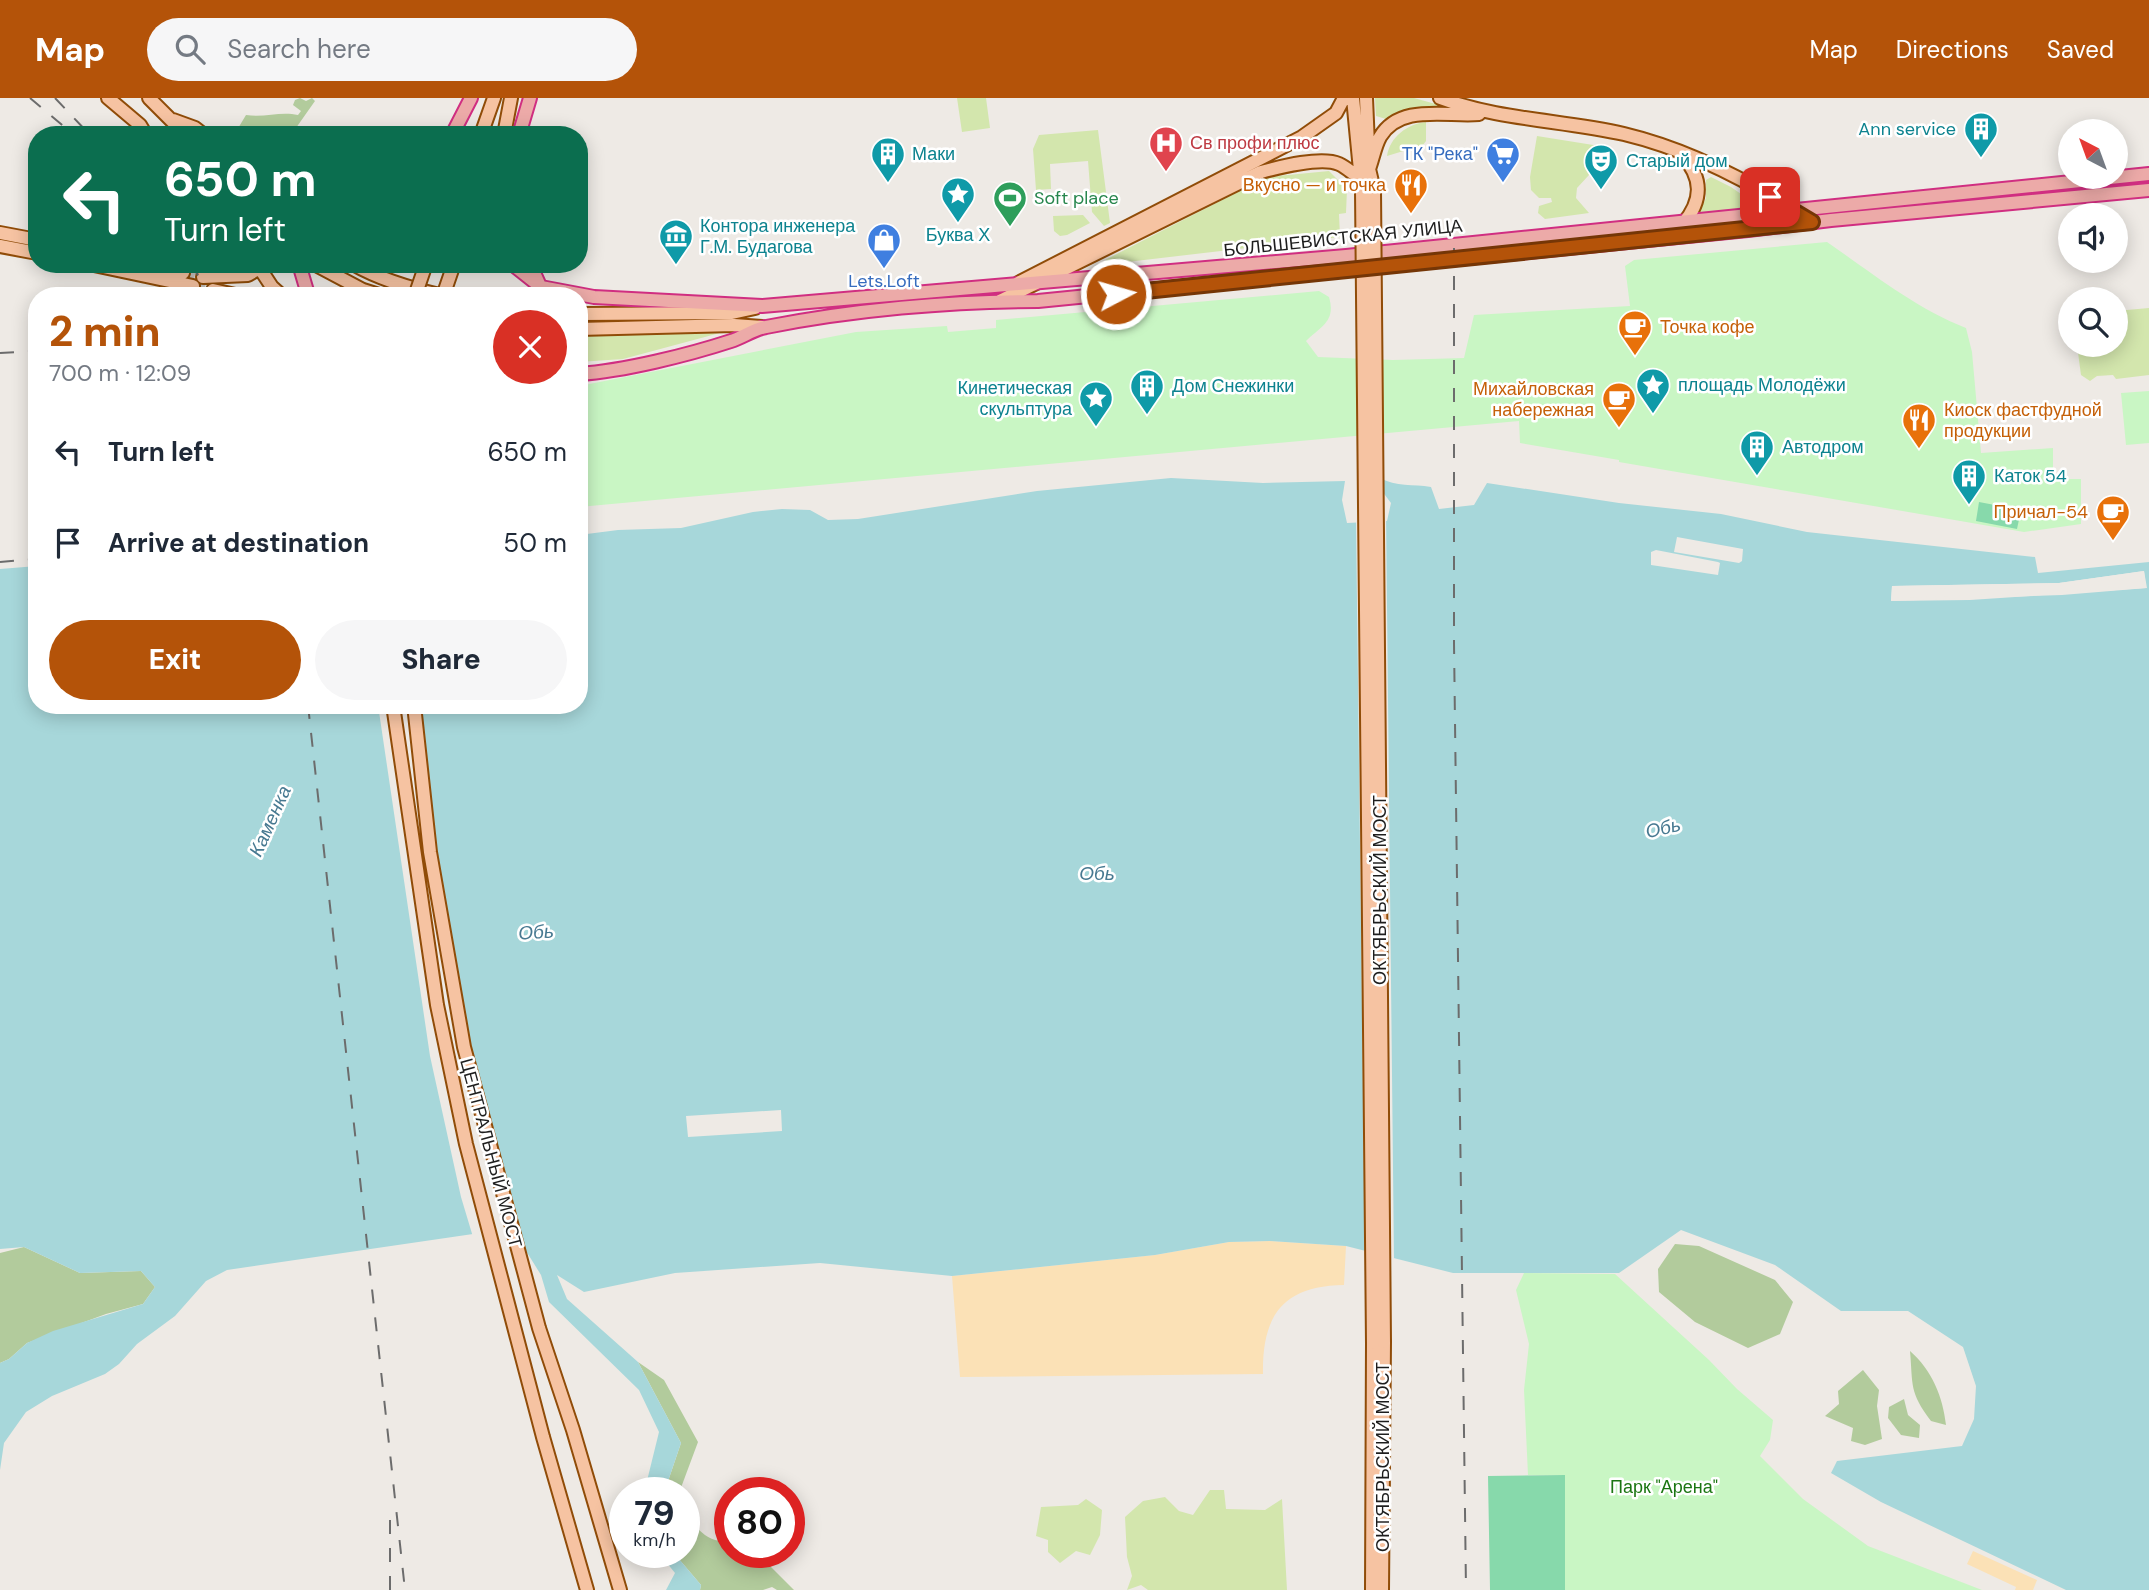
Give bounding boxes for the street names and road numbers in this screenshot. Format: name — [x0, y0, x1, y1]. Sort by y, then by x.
street label: БОЛЬШЕВИСТСКАЯ УЛИЦА — [1222, 214, 1464, 262]
street label: ОКТЯБРЬСКИЙ МОСТ — [1368, 795, 1392, 985]
street label: ЦЕНТРАЛЬНЫЙ МОСТ — [454, 1056, 528, 1250]
street label: ОКТЯБРЬСКИЙ МОСТ — [1371, 1362, 1395, 1552]

